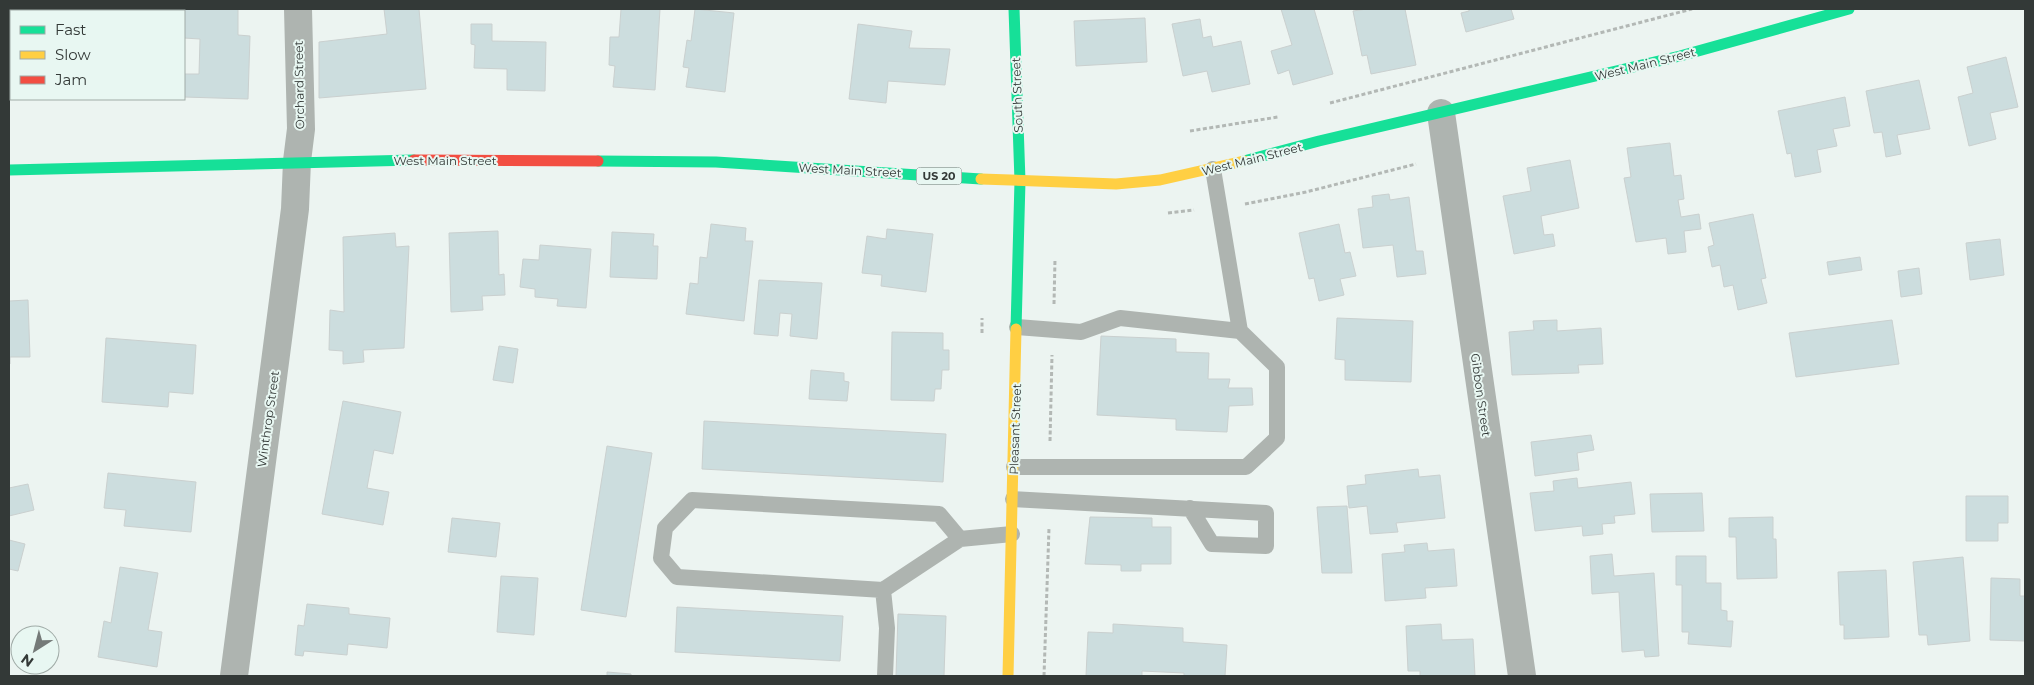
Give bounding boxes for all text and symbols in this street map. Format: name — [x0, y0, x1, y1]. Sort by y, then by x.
legend — [10, 10, 185, 100]
text: Fast — [55, 20, 86, 39]
street label: Orchard Street — [291, 40, 307, 130]
street label: West Main Street — [1593, 44, 1697, 84]
text: Slow — [55, 45, 91, 64]
street label: South Street — [1008, 57, 1026, 133]
text: Jam — [54, 70, 87, 89]
street label: West Main Street — [1200, 139, 1304, 179]
street label: West Main Street — [393, 153, 497, 168]
street label: West Main Street — [798, 160, 902, 180]
road number: US 20 — [916, 168, 962, 185]
street label: Gibbon Street — [1468, 352, 1494, 438]
street label: Winthrop Street — [254, 370, 282, 468]
street label: Pleasant Street — [1006, 383, 1024, 475]
north arrow — [10, 625, 60, 675]
text: N — [17, 650, 37, 671]

